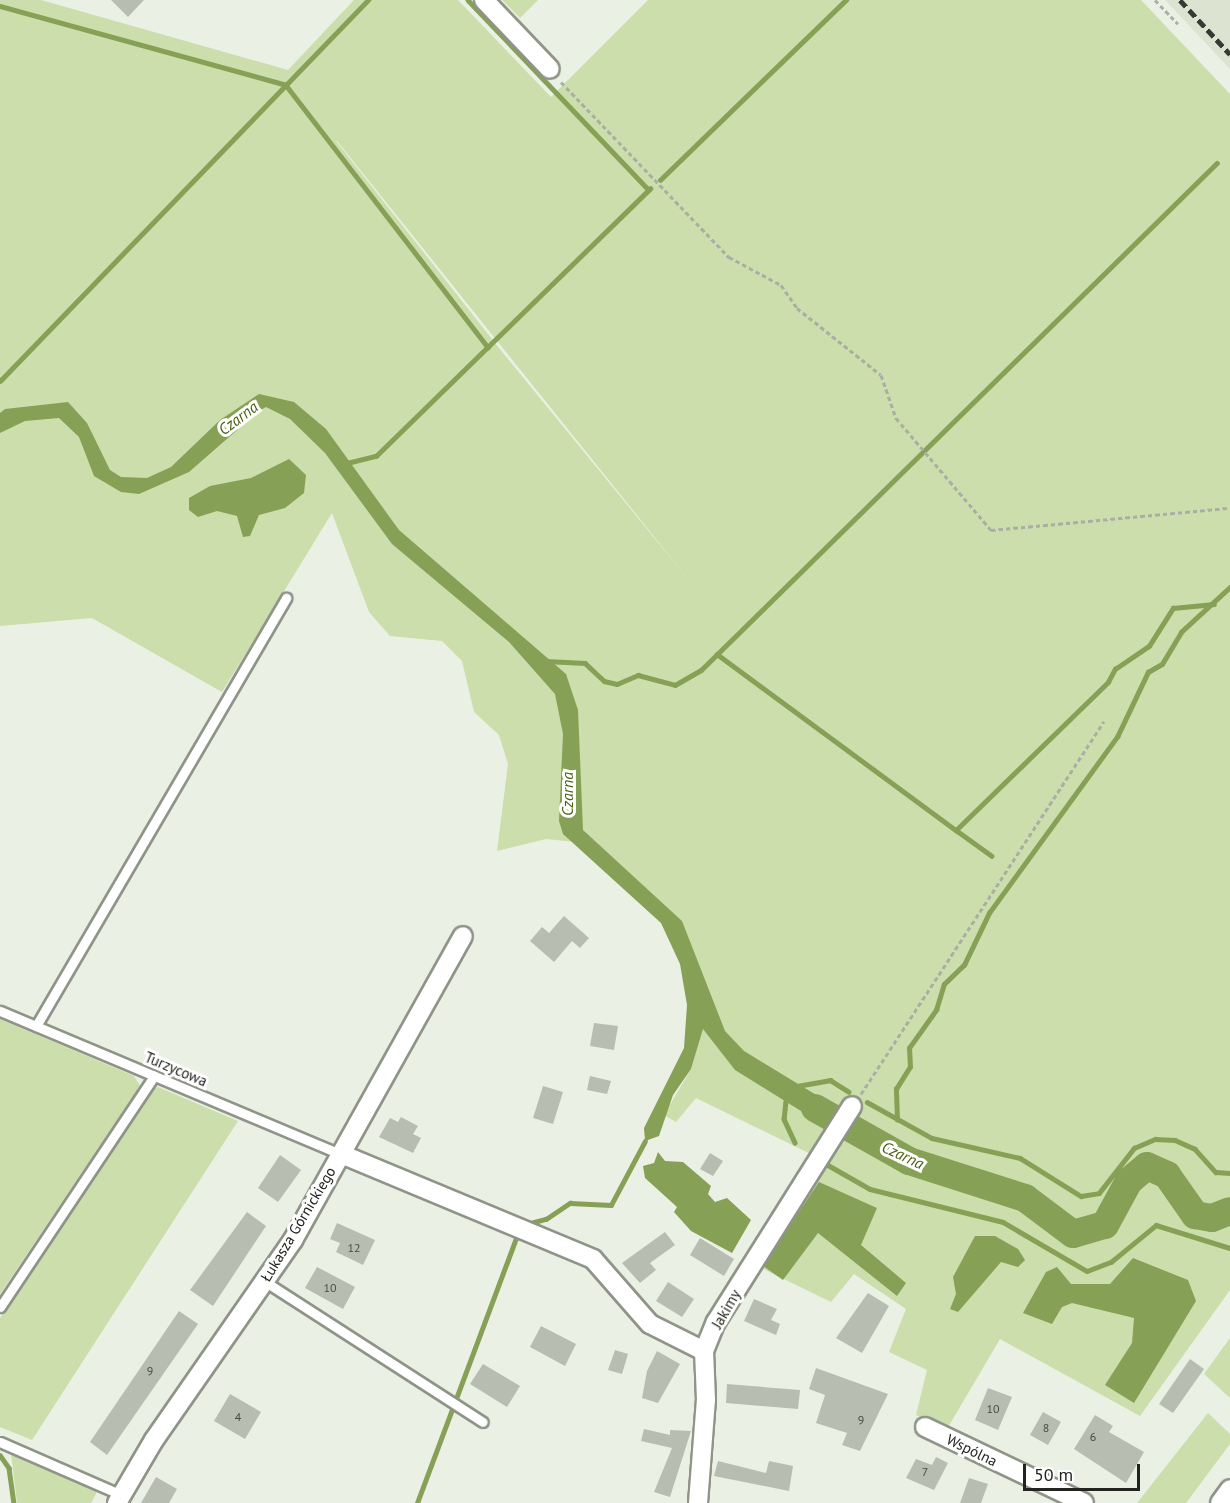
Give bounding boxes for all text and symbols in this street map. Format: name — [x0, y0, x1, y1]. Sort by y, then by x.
water label: Czarna — [215, 397, 261, 439]
water label: Czarna — [557, 772, 577, 816]
street label: Turzycowa — [142, 1048, 210, 1090]
water label: Czarna — [879, 1137, 927, 1173]
street label: Łukasza Górnickiego — [257, 1163, 339, 1285]
house number: 12 — [347, 1241, 361, 1255]
house number: 10 — [323, 1281, 337, 1295]
street label: Jakimy — [708, 1286, 744, 1332]
house number: 9 — [147, 1364, 153, 1378]
house number: 10 — [986, 1402, 1000, 1416]
house number: 4 — [235, 1410, 241, 1424]
house number: 9 — [858, 1413, 864, 1427]
house number: 8 — [1043, 1421, 1049, 1435]
street label: Wspólna — [944, 1430, 1000, 1470]
house number: 6 — [1090, 1430, 1096, 1444]
scale bar — [1026, 1452, 1143, 1490]
text: 50 m — [1034, 1463, 1073, 1486]
house number: 7 — [922, 1465, 928, 1479]

